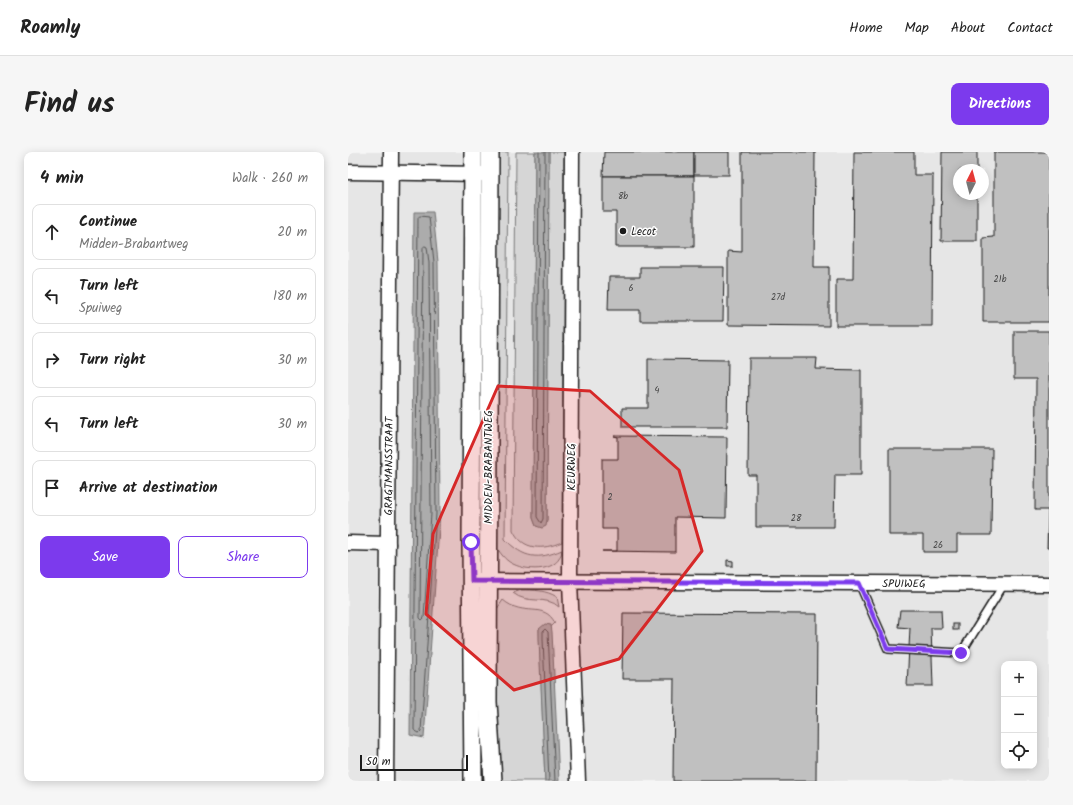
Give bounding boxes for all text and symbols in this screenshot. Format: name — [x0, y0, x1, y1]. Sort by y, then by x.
text: Roamly — [20, 13, 80, 43]
text: Home — [849, 17, 883, 39]
text: Map — [905, 17, 929, 39]
text: About — [951, 17, 985, 39]
text: Contact — [1007, 17, 1053, 39]
text: Find us — [24, 82, 115, 127]
button: Directions — [951, 83, 1049, 125]
north arrow — [953, 164, 989, 200]
text: 4 min — [40, 165, 84, 192]
text: Walk · 260 m — [232, 168, 308, 189]
house number: 8b — [618, 189, 628, 204]
text: Continue — [79, 210, 137, 234]
icon: ahead — [41, 221, 63, 243]
text: 20 m — [277, 222, 307, 243]
place label: Lecot — [631, 223, 657, 241]
marker: Lecot — [618, 226, 628, 236]
text: Midden-Brabantweg — [79, 234, 188, 255]
house number: 21b — [994, 272, 1007, 287]
text: Turn left — [79, 274, 139, 298]
house number: 6 — [628, 281, 634, 296]
icon: left — [41, 285, 63, 307]
text: 180 m — [273, 286, 307, 307]
house number: 27d — [771, 290, 785, 305]
text: Spuiweg — [79, 298, 122, 319]
text: Turn right — [79, 348, 146, 372]
icon: right — [41, 349, 63, 371]
text: 30 m — [278, 350, 307, 371]
house number: 4 — [655, 383, 660, 398]
street label: MIDDEN-BRABANTWEG — [480, 410, 498, 524]
text: Turn left — [79, 412, 139, 436]
icon: left — [41, 413, 63, 435]
text: 30 m — [278, 414, 307, 435]
street label: GRAGTMANSSTRAAT — [380, 416, 399, 515]
street label: KEURWEG — [563, 443, 581, 491]
text: Arrive at destination — [79, 476, 218, 500]
icon: arrive — [41, 477, 63, 499]
house number: 2 — [607, 490, 613, 505]
house number: 28 — [791, 511, 802, 526]
route start — [462, 533, 480, 551]
button: Save — [40, 536, 170, 578]
button: Share — [178, 536, 308, 578]
house number: 26 — [933, 538, 943, 553]
street label: SPUIWEG — [882, 575, 926, 593]
route end — [952, 644, 970, 662]
map controls — [1001, 661, 1037, 769]
button: + — [1001, 661, 1037, 697]
button: − — [1001, 697, 1037, 733]
button: locate — [1001, 733, 1037, 769]
scale bar — [360, 753, 468, 772]
text: 50 m — [366, 753, 391, 771]

